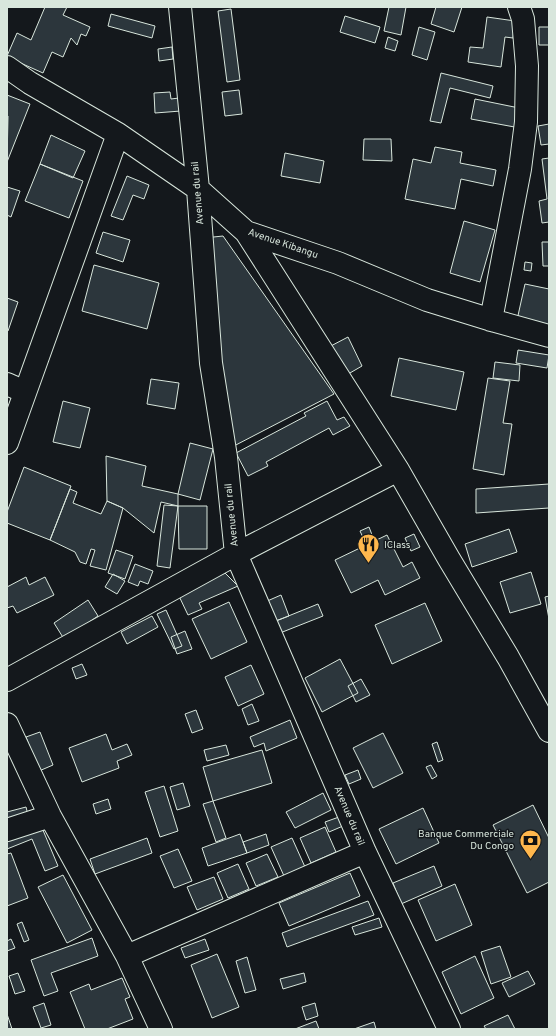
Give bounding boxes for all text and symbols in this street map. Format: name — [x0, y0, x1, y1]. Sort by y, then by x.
street label: Avenue du rail — [189, 161, 207, 225]
street label: Avenue Kibangu — [246, 226, 320, 262]
street label: Avenue du rail — [222, 483, 242, 547]
restaurant icon: IClass — [356, 532, 382, 565]
place label: IClass — [384, 539, 411, 552]
street label: Avenue du rail — [331, 784, 367, 848]
bank icon: Banque Commerciale Du Congo — [517, 827, 543, 860]
place label: Banque Commerciale Du Congo — [418, 828, 514, 853]

